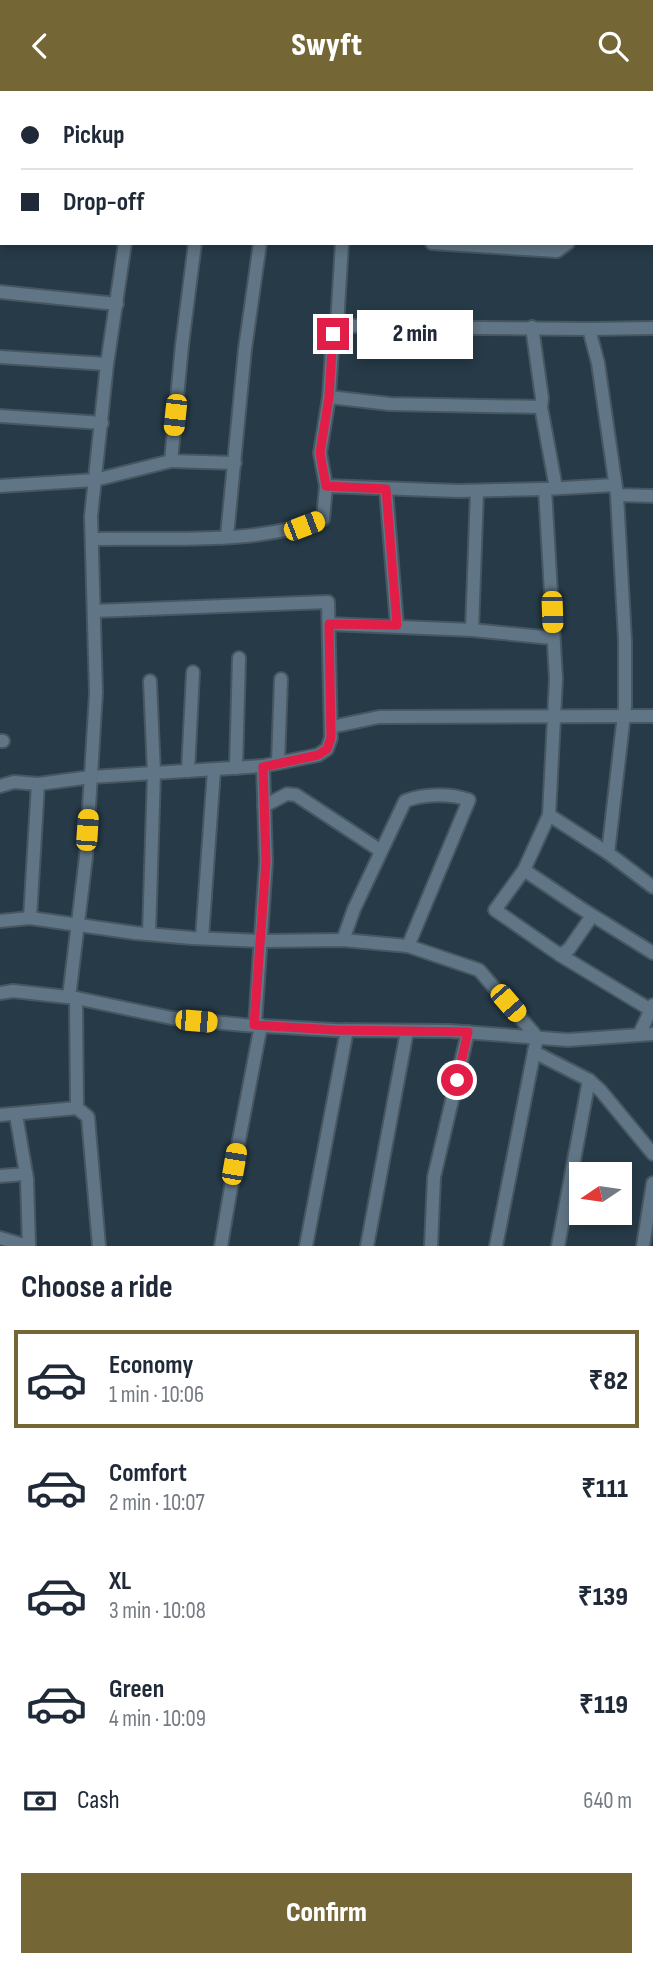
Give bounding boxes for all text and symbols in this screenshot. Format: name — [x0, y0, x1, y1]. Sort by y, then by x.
text: Swyft — [291, 26, 362, 65]
icon: back — [21, 27, 59, 65]
icon: search — [594, 27, 632, 65]
text: Pickup — [63, 120, 125, 151]
text: Drop-off — [63, 187, 144, 218]
callout: 2 min — [358, 309, 473, 359]
route end — [317, 318, 349, 350]
text: 2 min — [393, 320, 437, 348]
car — [163, 393, 188, 437]
car — [281, 509, 328, 543]
car — [541, 591, 564, 633]
car — [76, 808, 99, 852]
car — [487, 980, 530, 1026]
car — [175, 1009, 218, 1033]
route start — [441, 1064, 473, 1096]
car — [221, 1141, 248, 1187]
north arrow — [569, 1162, 632, 1225]
map controls — [569, 1162, 632, 1225]
text: Choose a ride — [21, 1268, 173, 1307]
icon: car — [25, 1348, 88, 1411]
text: Economy — [109, 1350, 193, 1381]
text: ₹82 — [589, 1366, 628, 1397]
text: 1 min · 10:06 — [109, 1381, 204, 1409]
icon: car — [25, 1456, 88, 1519]
text: Comfort — [109, 1458, 187, 1489]
text: ₹111 — [581, 1474, 628, 1505]
text: 2 min · 10:07 — [109, 1489, 205, 1517]
icon: car — [25, 1564, 88, 1627]
text: XL — [109, 1566, 131, 1597]
text: ₹139 — [578, 1582, 628, 1613]
text: 3 min · 10:08 — [109, 1597, 206, 1625]
icon: car — [25, 1672, 88, 1735]
text: Green — [109, 1674, 164, 1705]
text: ₹119 — [579, 1690, 628, 1721]
text: 4 min · 10:09 — [109, 1705, 206, 1733]
icon: cash — [21, 1782, 59, 1820]
text: Cash — [77, 1785, 120, 1816]
text: 640 m — [583, 1787, 632, 1815]
button: Confirm — [21, 1873, 632, 1953]

